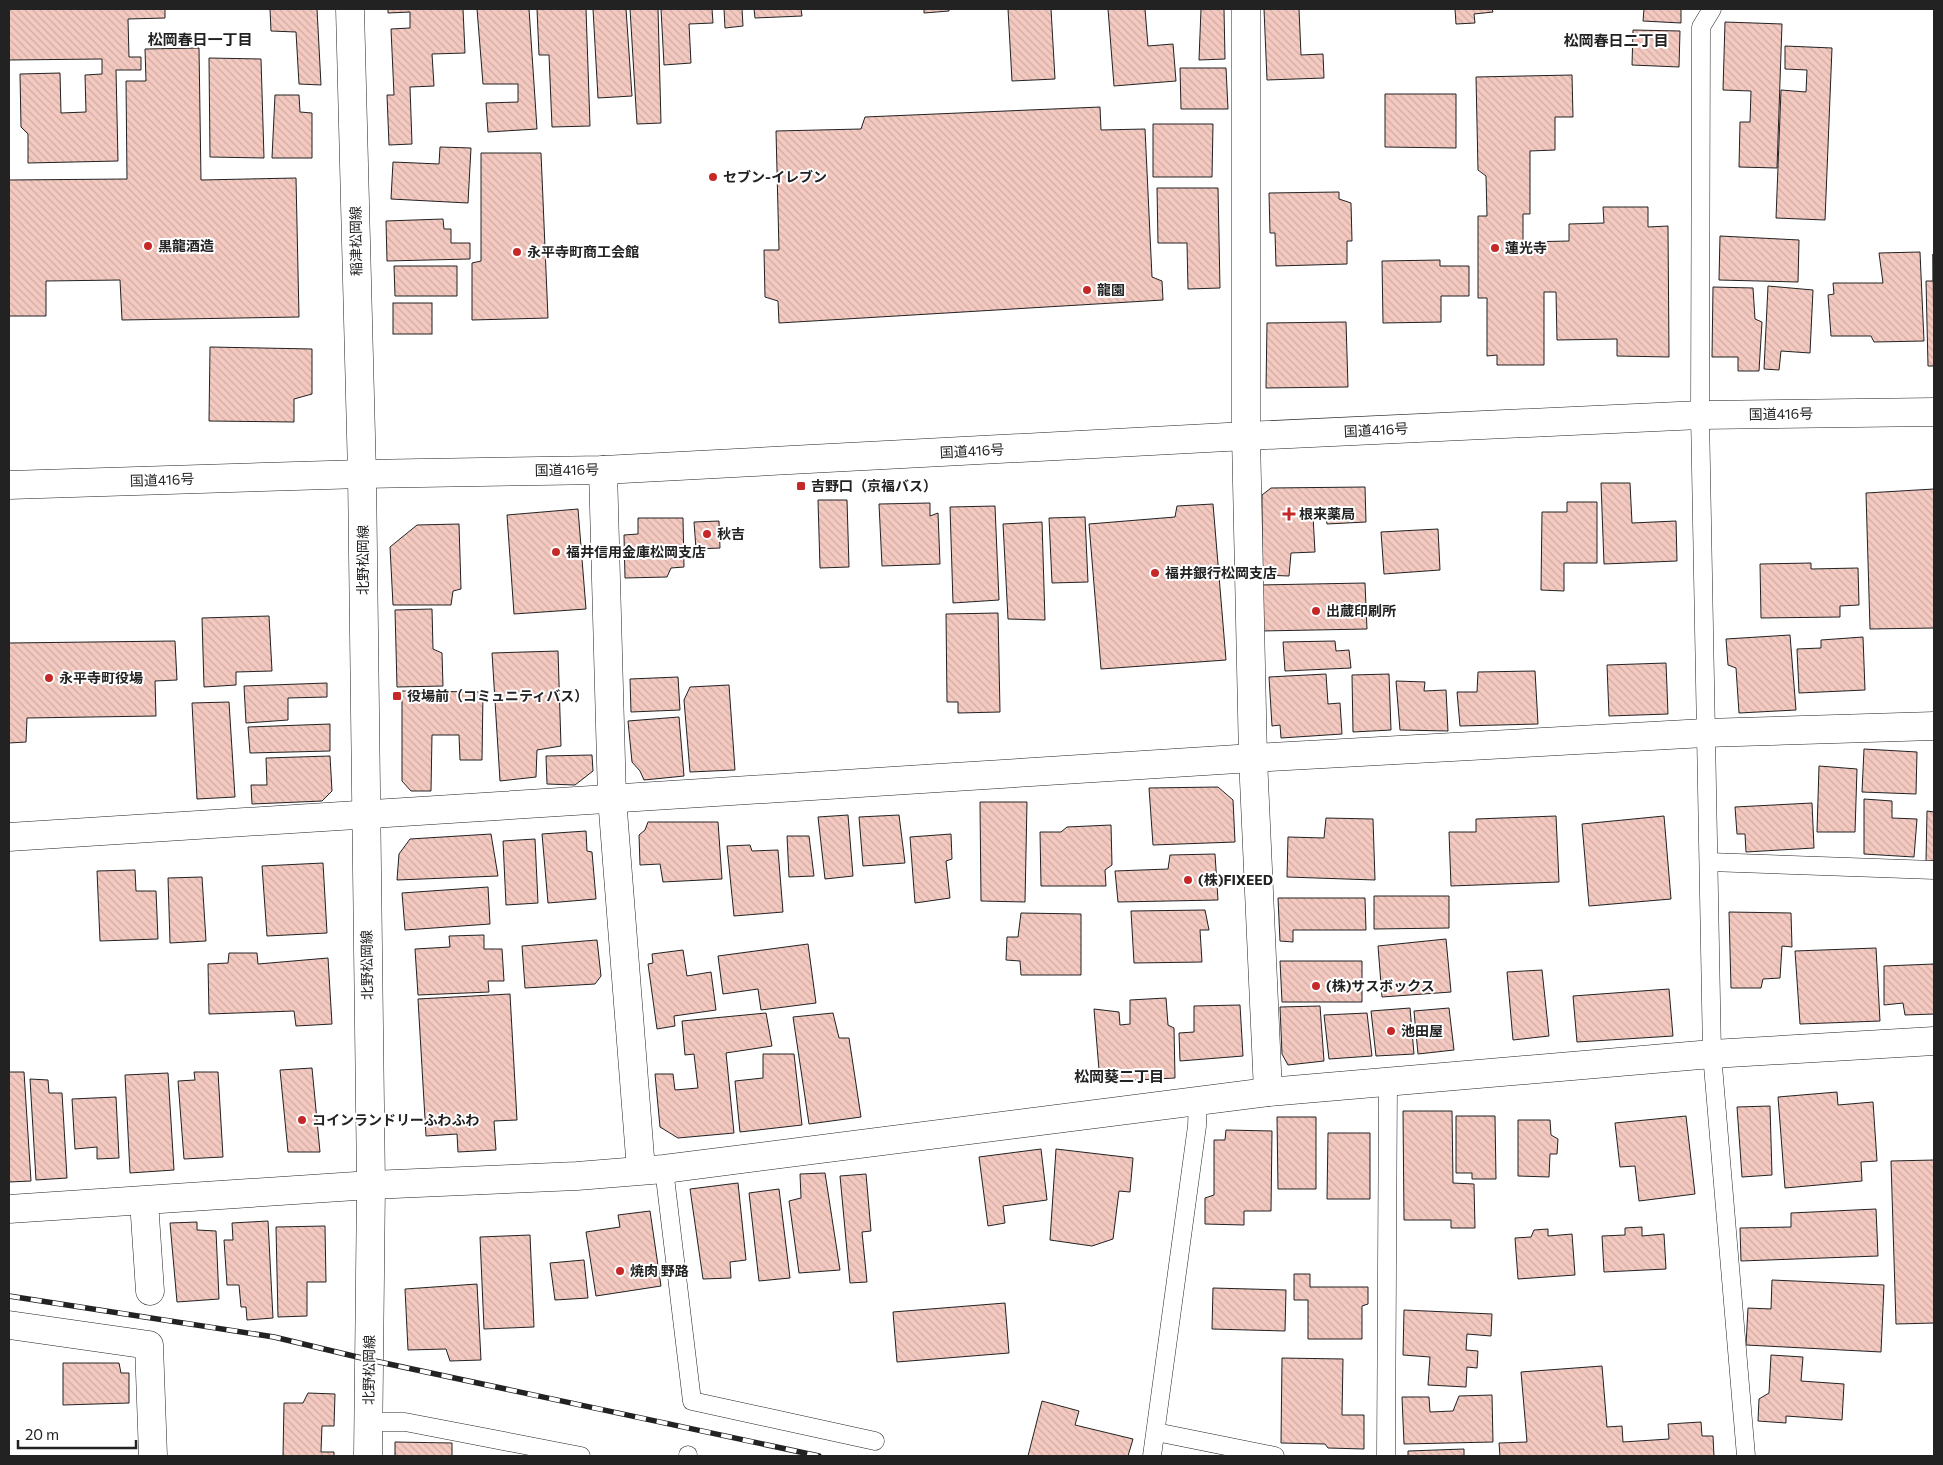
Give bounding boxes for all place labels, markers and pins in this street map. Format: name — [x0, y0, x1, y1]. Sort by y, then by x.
place label: セブン-イレブン — [723, 168, 827, 185]
marker: セブン-イレブン — [707, 171, 719, 183]
place label: 黒龍酒造 — [158, 237, 214, 254]
place label: 蓮光寺 — [1505, 239, 1547, 256]
marker: 黒龍酒造 — [142, 240, 154, 252]
marker: 蓮光寺 — [1489, 242, 1501, 254]
place label: 永平寺町商工会館 — [527, 243, 639, 260]
marker: 永平寺町商工会館 — [511, 246, 523, 258]
place label: 龍園 — [1097, 281, 1125, 298]
marker: 龍園 — [1081, 284, 1093, 296]
place label: 吉野口（京福バス） — [811, 477, 937, 494]
marker: 吉野口（京福バス） — [795, 480, 807, 492]
place label: 根来薬局 — [1299, 505, 1355, 522]
marker: 根来薬局 — [1283, 508, 1295, 520]
place label: 秋吉 — [717, 525, 745, 542]
marker: 秋吉 — [701, 528, 713, 540]
place label: 福井信用金庫松岡支店 — [566, 543, 706, 560]
marker: 福井信用金庫松岡支店 — [550, 546, 562, 558]
place label: 福井銀行松岡支店 — [1165, 564, 1277, 581]
marker: 福井銀行松岡支店 — [1149, 567, 1161, 579]
place label: 出蔵印刷所 — [1326, 602, 1396, 619]
marker: 出蔵印刷所 — [1310, 605, 1322, 617]
place label: 永平寺町役場 — [59, 669, 143, 686]
marker: 永平寺町役場 — [43, 672, 55, 684]
place label: 役場前（コミュニティバス） — [407, 687, 588, 704]
marker: 役場前（コミュニティバス） — [391, 690, 403, 702]
place label: (株)FIXEED — [1198, 871, 1273, 888]
marker: (株)FIXEED — [1182, 874, 1194, 886]
place label: (株)サスボックス — [1326, 977, 1435, 994]
marker: (株)サスボックス — [1310, 980, 1322, 992]
place label: 池田屋 — [1401, 1022, 1443, 1039]
marker: 池田屋 — [1385, 1025, 1397, 1037]
place label: コインランドリーふわふわ — [312, 1111, 479, 1128]
marker: コインランドリーふわふわ — [296, 1114, 308, 1126]
place label: 焼肉 野路 — [630, 1262, 689, 1279]
marker: 焼肉 野路 — [614, 1265, 626, 1277]

